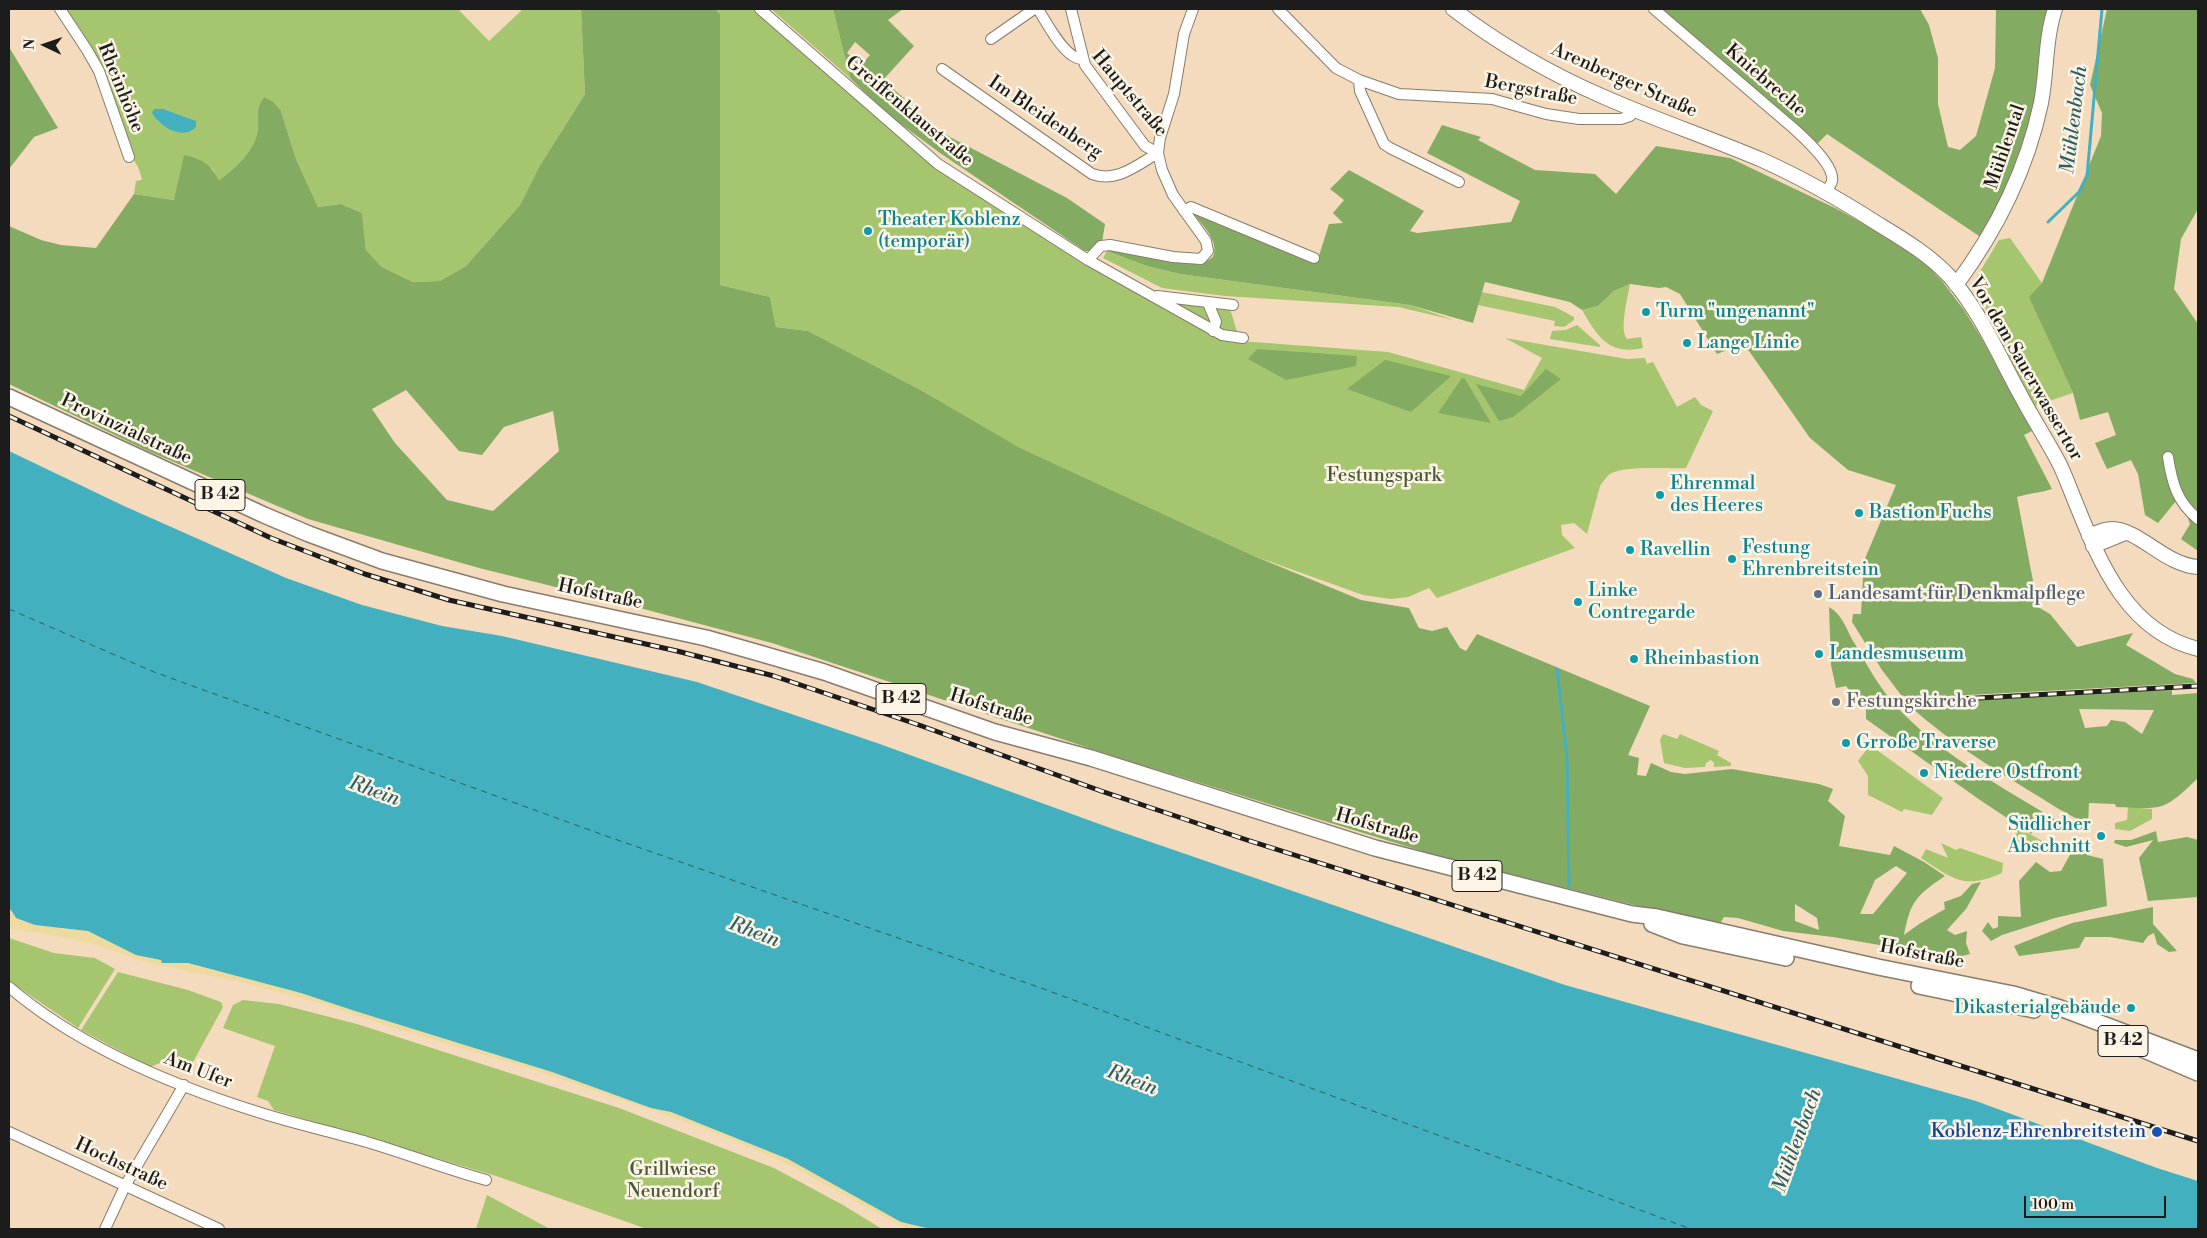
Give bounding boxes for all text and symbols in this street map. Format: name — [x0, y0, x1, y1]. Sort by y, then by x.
north arrow — [20, 20, 70, 70]
text: N — [21, 38, 39, 50]
street label: Arenberger Straße — [1547, 39, 1701, 123]
street label: Rheinhöhe — [92, 40, 148, 136]
street label: Kniebreche — [1720, 40, 1810, 122]
street label: Hauptstraße — [1086, 46, 1172, 142]
street label: Greiffenklaustraße — [840, 52, 978, 172]
water label: Mühlenbach — [2056, 65, 2094, 175]
street label: Im Bleidenberg — [984, 71, 1106, 165]
street label: Bergstraße — [1483, 71, 1579, 111]
street label: Mühlental — [1981, 102, 2031, 192]
place label: Theater Koblenz (temporär) — [878, 209, 1021, 253]
marker: Theater Koblenz (temporär) — [862, 225, 874, 237]
street label: Vor dem Sauerwassertor — [1963, 273, 2087, 465]
place label: Turm "ungenannt" — [1656, 301, 1814, 323]
marker: Turm "ungenannt" — [1640, 306, 1652, 318]
place label: Lange Linie — [1697, 332, 1800, 354]
marker: Lange Linie — [1681, 337, 1693, 349]
street label: Provinzialstraße — [57, 390, 195, 470]
park label: Festungspark — [1327, 465, 1441, 487]
place label: Ehrenmal des Heeres — [1670, 473, 1763, 517]
road number: B 42 — [195, 480, 245, 510]
marker: Ehrenmal des Heeres — [1654, 489, 1666, 501]
place label: Bastion Fuchs — [1869, 502, 1992, 524]
marker: Bastion Fuchs — [1853, 507, 1865, 519]
place label: Festung Ehrenbreitstein — [1742, 537, 1879, 581]
place label: Ravellin — [1640, 539, 1711, 561]
marker: Ravellin — [1624, 544, 1636, 556]
marker: Festung Ehrenbreitstein — [1726, 553, 1738, 565]
street label: Hofstraße — [556, 575, 644, 615]
place label: Linke Contregarde — [1588, 580, 1695, 624]
place label: Landesamt für Denkmalpflege — [1828, 583, 2085, 605]
marker: Landesamt für Denkmalpflege — [1812, 588, 1824, 600]
marker: Linke Contregarde — [1572, 596, 1584, 608]
place label: Landesmuseum — [1829, 643, 1964, 665]
place label: Rheinbastion — [1644, 648, 1760, 670]
marker: Landesmuseum — [1813, 648, 1825, 660]
marker: Rheinbastion — [1628, 653, 1640, 665]
road number: B 42 — [876, 684, 926, 714]
street label: Hofstraße — [947, 685, 1035, 731]
place label: Festungskirche — [1846, 691, 1977, 713]
marker: Festungskirche — [1830, 696, 1842, 708]
place label: Grroße Traverse — [1856, 732, 1996, 754]
marker: Grroße Traverse — [1840, 737, 1852, 749]
place label: Niedere Ostfront — [1934, 762, 2080, 784]
marker: Niedere Ostfront — [1918, 767, 1930, 779]
water label: Rhein — [346, 772, 402, 812]
street label: Hofstraße — [1333, 804, 1421, 850]
place label: Südlicher Abschnitt — [2008, 814, 2091, 858]
marker: Südlicher Abschnitt — [2095, 830, 2107, 842]
road number: B 42 — [1452, 860, 1502, 891]
water label: Rhein — [725, 912, 783, 954]
street label: Hofstraße — [1878, 936, 1966, 974]
place label: Dikasterialgebäude — [1954, 997, 2121, 1019]
marker: Dikasterialgebäude — [2125, 1002, 2137, 1014]
road number: B 42 — [2098, 1026, 2148, 1056]
street label: Am Ufer — [161, 1048, 235, 1094]
water label: Rhein — [1103, 1060, 1161, 1102]
water label: Mühlenbach — [1768, 1086, 1828, 1196]
place label: Koblenz-Ehrenbreitstein — [1931, 1121, 2146, 1143]
marker: Koblenz-Ehrenbreitstein — [2150, 1125, 2164, 1139]
street label: Hochstraße — [71, 1134, 171, 1196]
park label: Grillwiese Neuendorf — [627, 1159, 719, 1203]
scale bar — [2027, 1186, 2170, 1218]
text: 100 m — [2032, 1195, 2074, 1214]

